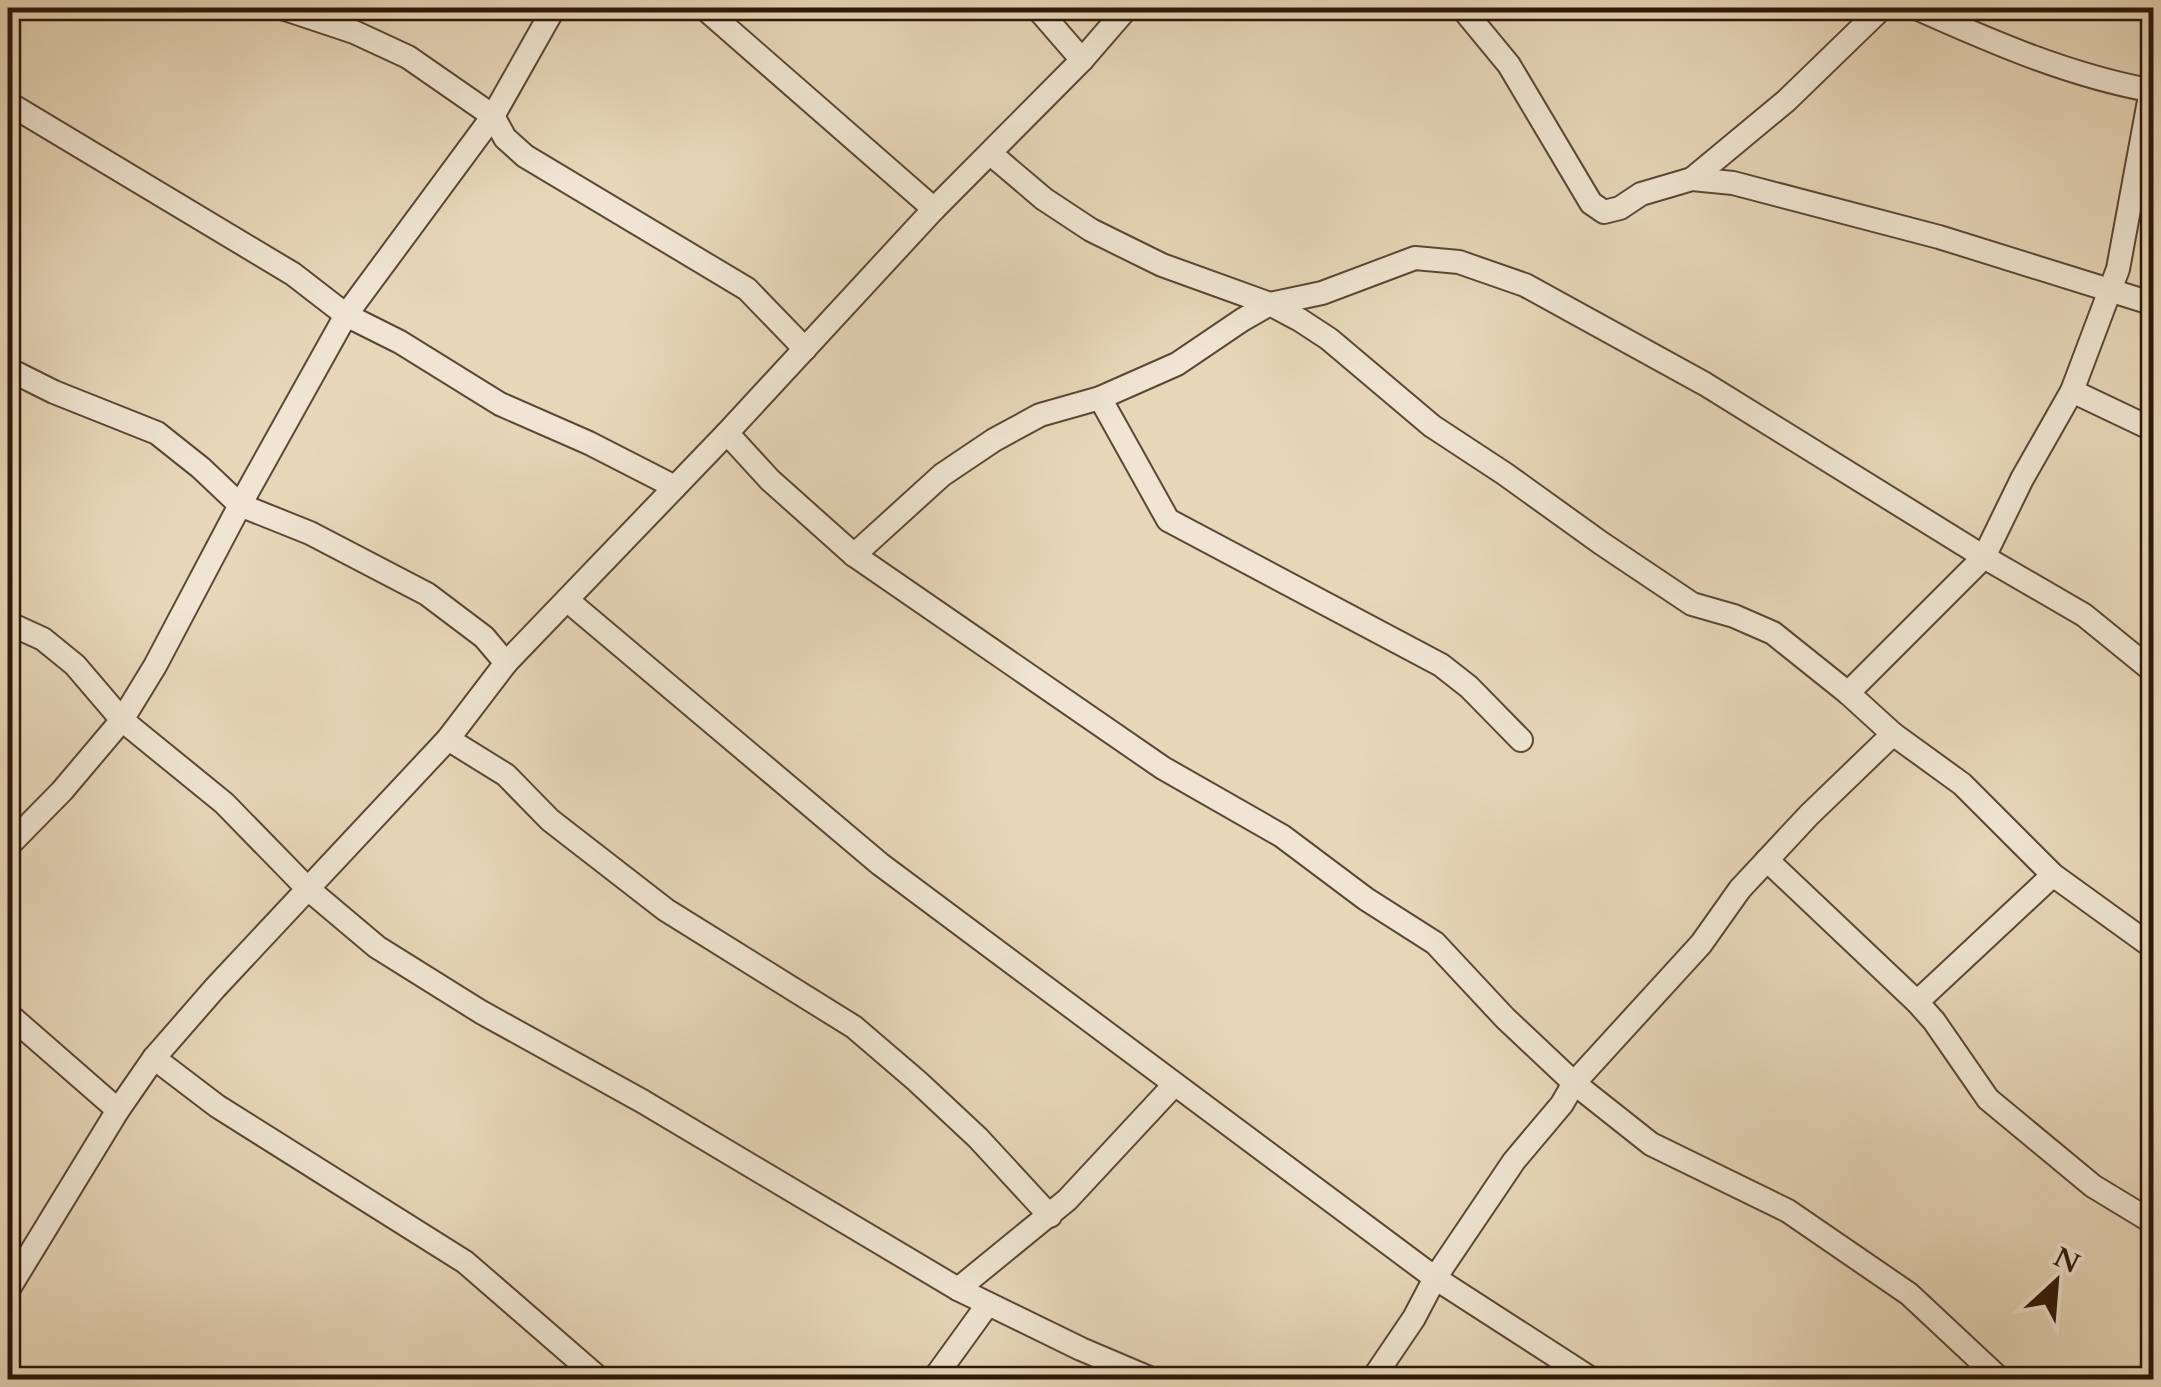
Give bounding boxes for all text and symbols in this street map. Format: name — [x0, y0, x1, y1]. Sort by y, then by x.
north arrow — [2006, 1232, 2106, 1332]
text: N — [2047, 1238, 2086, 1283]

